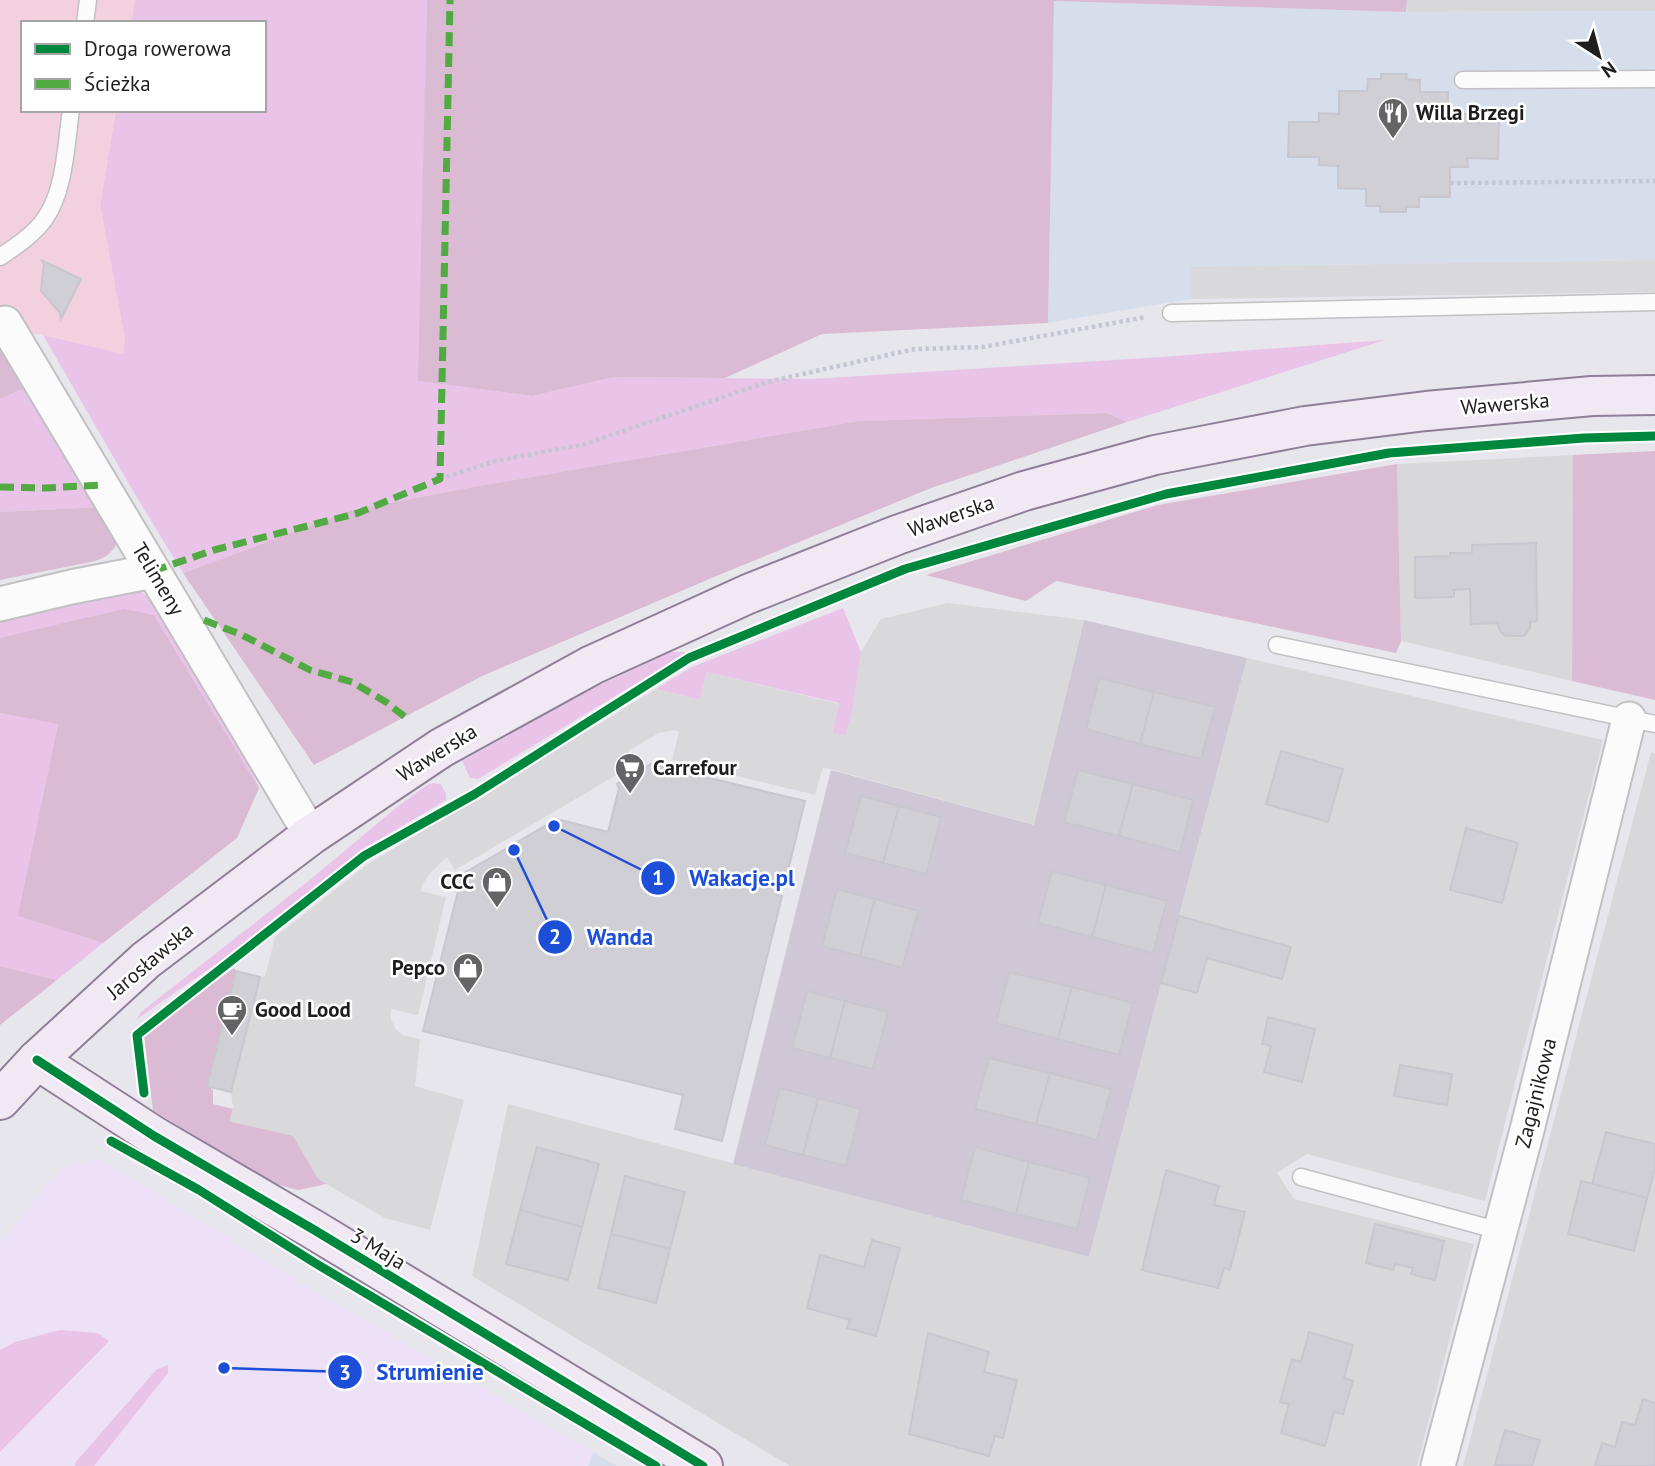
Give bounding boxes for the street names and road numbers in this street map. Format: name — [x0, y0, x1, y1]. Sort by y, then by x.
street label: Wawerska — [1459, 386, 1551, 421]
street label: Wawerska — [904, 488, 997, 543]
street label: Telimeny — [126, 537, 191, 620]
street label: Wawerska — [392, 717, 482, 788]
street label: Jarosławska — [100, 917, 199, 1005]
street label: Zagajnikowa — [1509, 1035, 1562, 1151]
street label: 3 Maja — [346, 1222, 411, 1276]

